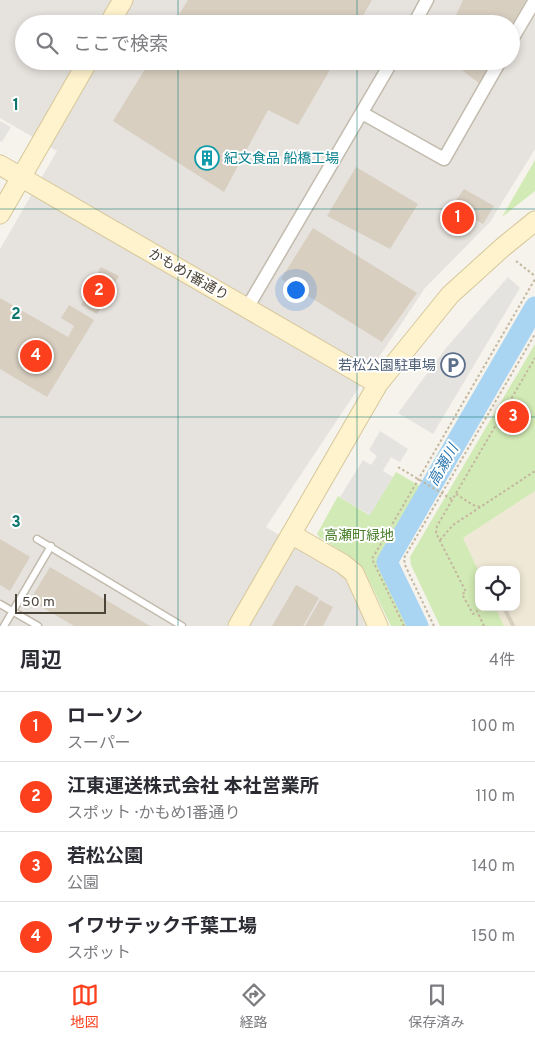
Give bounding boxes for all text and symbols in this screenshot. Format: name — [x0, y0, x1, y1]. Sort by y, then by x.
search box — [15, 15, 520, 70]
icon: search — [33, 29, 61, 57]
text: ここで検索 — [73, 33, 168, 57]
text: 1 — [13, 96, 19, 116]
building icon: 紀文食品 船橋工場 — [194, 145, 220, 171]
place label: 紀文食品 船橋工場 — [224, 151, 339, 168]
pin: 1 — [442, 199, 474, 237]
street label: かもめ1番通り — [145, 246, 231, 305]
pin: 2 — [83, 272, 115, 310]
your location — [283, 277, 309, 303]
text: 2 — [11, 305, 21, 325]
pin: 4 — [20, 337, 52, 375]
parking icon: 若松公園駐車場 — [440, 352, 466, 378]
place label: 若松公園駐車場 — [338, 358, 436, 375]
pin: 3 — [497, 398, 529, 436]
water label: 高瀬川 — [425, 440, 465, 490]
text: 3 — [11, 513, 21, 533]
park label: 高瀬町緑地 — [324, 528, 394, 545]
map controls — [475, 566, 520, 611]
button: locate — [475, 566, 520, 611]
scale bar — [15, 591, 106, 614]
text: 50 m — [22, 594, 55, 611]
text: 周辺 — [20, 648, 62, 675]
text: 4件 — [489, 651, 515, 671]
text: ローソン — [67, 705, 143, 729]
text: 1 — [33, 717, 39, 737]
text: 100 m — [471, 717, 515, 737]
text: スーパー — [67, 734, 131, 754]
text: 江東運送株式会社 本社営業所 — [67, 775, 319, 799]
text: 2 — [31, 787, 41, 807]
text: 110 m — [475, 787, 515, 807]
text: スポット · かもめ1番通り — [67, 804, 241, 824]
text: 若松公園 — [67, 845, 143, 869]
text: 3 — [31, 857, 41, 877]
text: 140 m — [472, 857, 515, 877]
text: 公園 — [67, 874, 99, 894]
text: イワサテック千葉工場 — [67, 915, 257, 939]
text: 4 — [31, 927, 41, 947]
text: 150 m — [472, 927, 515, 947]
text: スポット — [67, 944, 131, 964]
tab: 地図 — [71, 981, 99, 1032]
tab: 経路 — [240, 981, 268, 1032]
tab: 保存済み — [409, 981, 465, 1032]

